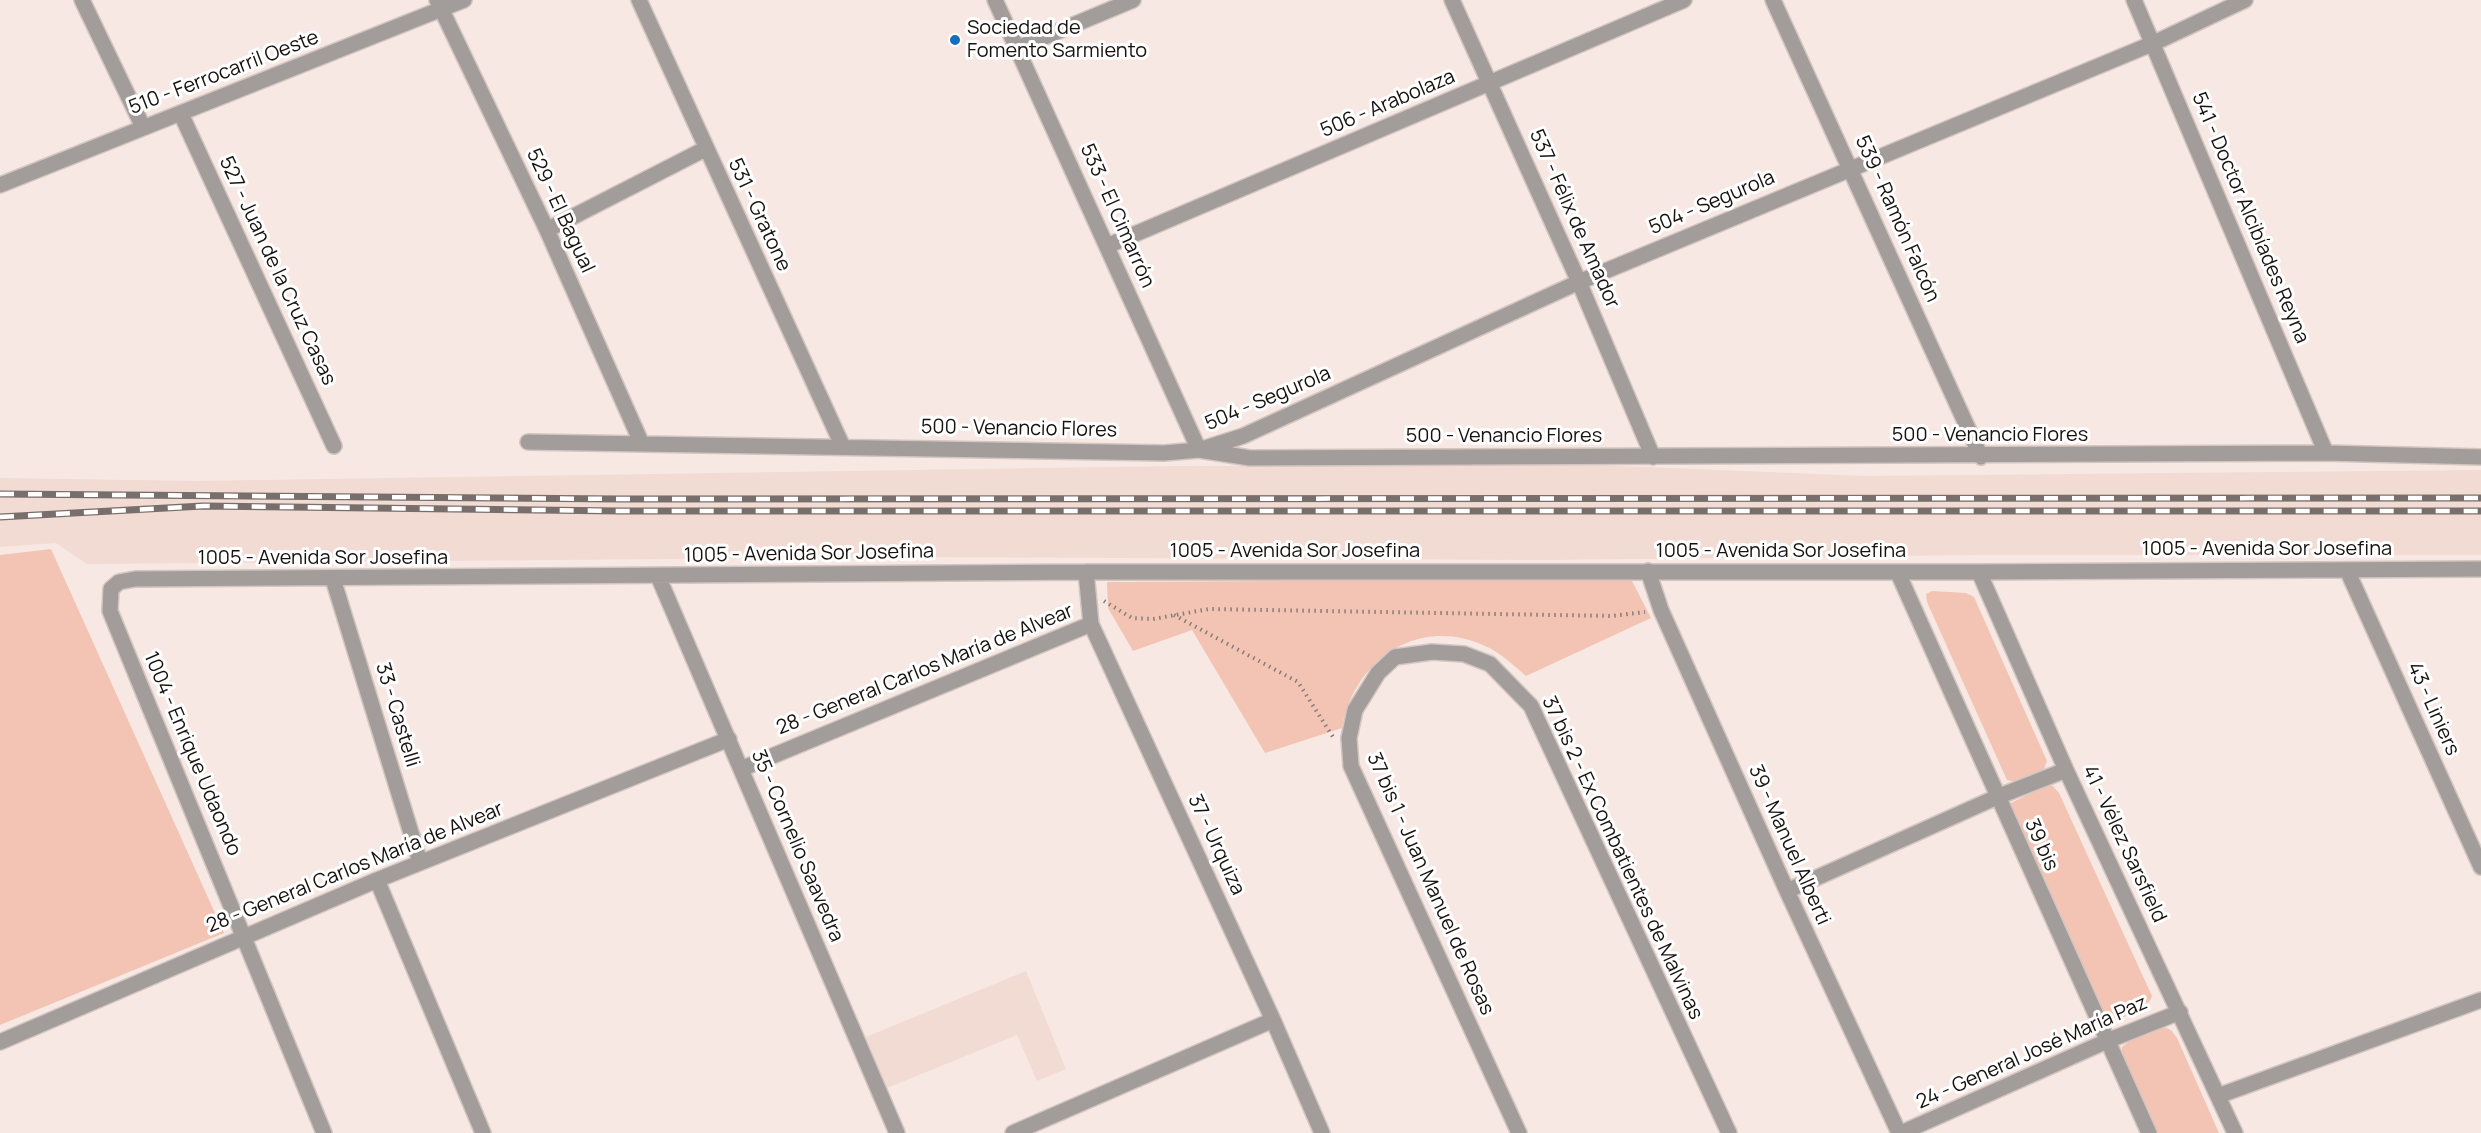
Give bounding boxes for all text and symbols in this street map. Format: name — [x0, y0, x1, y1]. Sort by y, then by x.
place label: Sociedad de Fomento Sarmiento — [967, 16, 1147, 63]
street label: 510 - Ferrocarril Oeste — [126, 26, 322, 120]
marker: Sociedad de Fomento Sarmiento — [948, 33, 962, 47]
street label: 506 - Arabolaza — [1317, 65, 1459, 143]
street label: 541 - Doctor Alcibíades Reyna — [2186, 89, 2314, 347]
street label: 537 - Félix de Amador — [1524, 126, 1624, 312]
street label: 539 - Ramón Falcón — [1849, 132, 1945, 306]
street label: 533 - El Cimarrón — [1074, 140, 1160, 292]
street label: 529 - El Bagual — [521, 145, 599, 277]
street label: 527 - Juan de la Cruz Casas — [213, 153, 341, 389]
street label: 531 - Gratone — [722, 155, 796, 275]
street label: 504 - Segurola — [1645, 166, 1779, 240]
street label: 504 - Segurola — [1201, 362, 1335, 436]
street label: 500 - Venancio Flores — [921, 415, 1117, 443]
street label: 500 - Venancio Flores — [1892, 423, 2088, 447]
street label: 500 - Venancio Flores — [1406, 424, 1602, 448]
street label: 1005 - Avenida Sor Josefina — [2142, 537, 2392, 561]
street label: 1005 - Avenida Sor Josefina — [1170, 539, 1420, 563]
street label: 1005 - Avenida Sor Josefina — [1656, 539, 1906, 563]
street label: 1005 - Avenida Sor Josefina — [684, 540, 934, 568]
street label: 1005 - Avenida Sor Josefina — [198, 546, 448, 570]
street label: 28 - General Carlos María de Alvear — [773, 599, 1077, 741]
street label: 1004 - Enrique Udaondo — [138, 648, 246, 860]
street label: 43 - Liniers — [2402, 659, 2464, 759]
street label: 33 - Castelli — [370, 660, 424, 770]
street label: 37 bis 2 - Ex Combatientes de Malvinas — [1536, 692, 1708, 1024]
street label: 35 - Cornelio Saavedra — [746, 746, 848, 946]
street label: 37 bis 1 - Juan Manuel de Rosas — [1361, 749, 1499, 1019]
street label: 39 - Manuel Alberti — [1743, 761, 1835, 929]
street label: 41 - Vélez Sarsfield — [2077, 762, 2171, 926]
street label: 37 - Urquiza — [1182, 791, 1250, 899]
street label: 28 - General Carlos María de Alvear — [203, 797, 507, 939]
street label: 39 bis — [2019, 815, 2063, 875]
street label: 24 - General José María Paz — [1913, 991, 2151, 1115]

